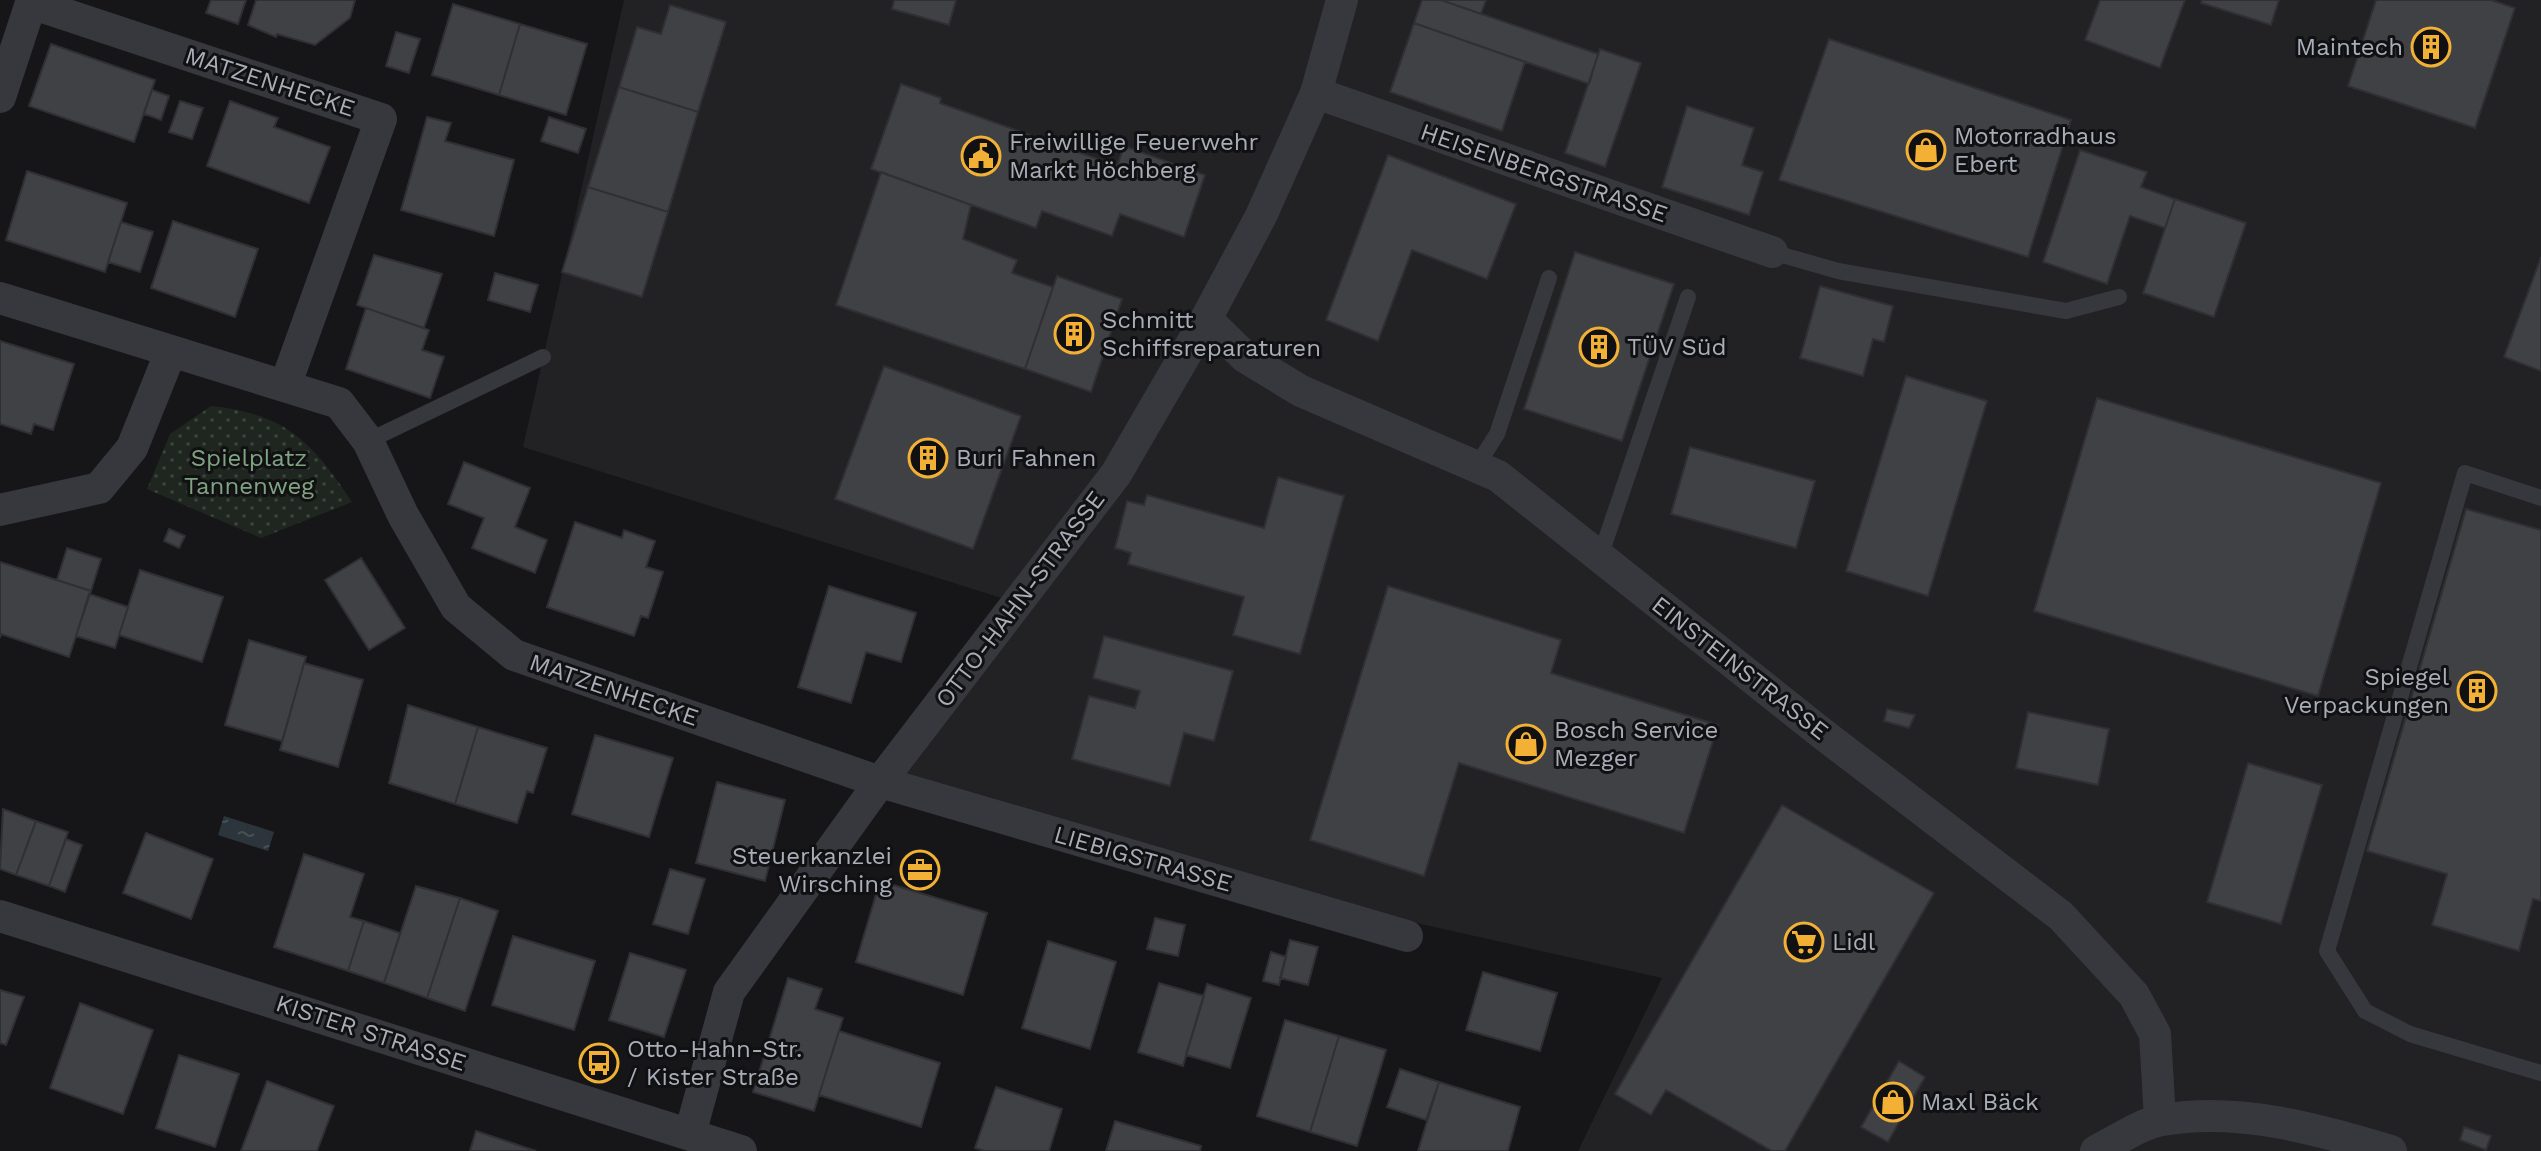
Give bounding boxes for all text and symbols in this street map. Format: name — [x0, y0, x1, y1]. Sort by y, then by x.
building icon: Maintech — [2410, 26, 2452, 68]
place label: Maintech — [2296, 33, 2403, 61]
street label: MATZENHECKE — [182, 41, 358, 123]
street label: HEISENBERGSTRASSE — [1417, 118, 1671, 228]
place label: Motorradhaus Ebert — [1954, 122, 2117, 178]
place label: Freiwillige Feuerwehr Markt Höchberg — [1009, 128, 1259, 184]
shop icon: Motorradhaus Ebert — [1905, 129, 1947, 171]
public building icon: Freiwillige Feuerwehr Markt Höchberg — [960, 135, 1002, 177]
place label: Schmitt Schiffsreparaturen — [1102, 306, 1321, 362]
building icon: Schmitt Schiffsreparaturen — [1053, 313, 1095, 355]
building icon: TÜV Süd — [1578, 326, 1620, 368]
place label: TÜV Süd — [1627, 333, 1727, 361]
building icon: Buri Fahnen — [907, 437, 949, 479]
park label: Spielplatz Tannenweg — [184, 444, 314, 500]
place label: Buri Fahnen — [956, 444, 1096, 472]
street label: OTTO-HAHN-STRASSE — [930, 485, 1110, 713]
street label: EINSTEINSTRASSE — [1646, 590, 1834, 746]
street label: MATZENHECKE — [526, 648, 702, 732]
place label: Spiegel Verpackungen — [2284, 663, 2450, 719]
building icon: Spiegel Verpackungen — [2456, 670, 2498, 712]
place label: Bosch Service Mezger — [1554, 716, 1718, 772]
shop icon: Bosch Service Mezger — [1505, 723, 1547, 765]
street label: LIEBIGSTRASSE — [1051, 820, 1235, 898]
place label: Steuerkanzlei Wirsching — [732, 842, 892, 898]
office icon: Steuerkanzlei Wirsching — [899, 849, 941, 891]
supermarket icon: Lidl — [1783, 921, 1825, 963]
place label: Lidl — [1832, 928, 1876, 956]
street label: KISTER STRASSE — [272, 989, 470, 1077]
place label: Otto-Hahn-Str. / Kister Straße — [627, 1035, 802, 1091]
bus stop icon: Otto-Hahn-Str. / Kister Straße — [578, 1042, 620, 1084]
shop icon: Maxl Bäck — [1872, 1081, 1914, 1123]
place label: Maxl Bäck — [1921, 1088, 2039, 1116]

